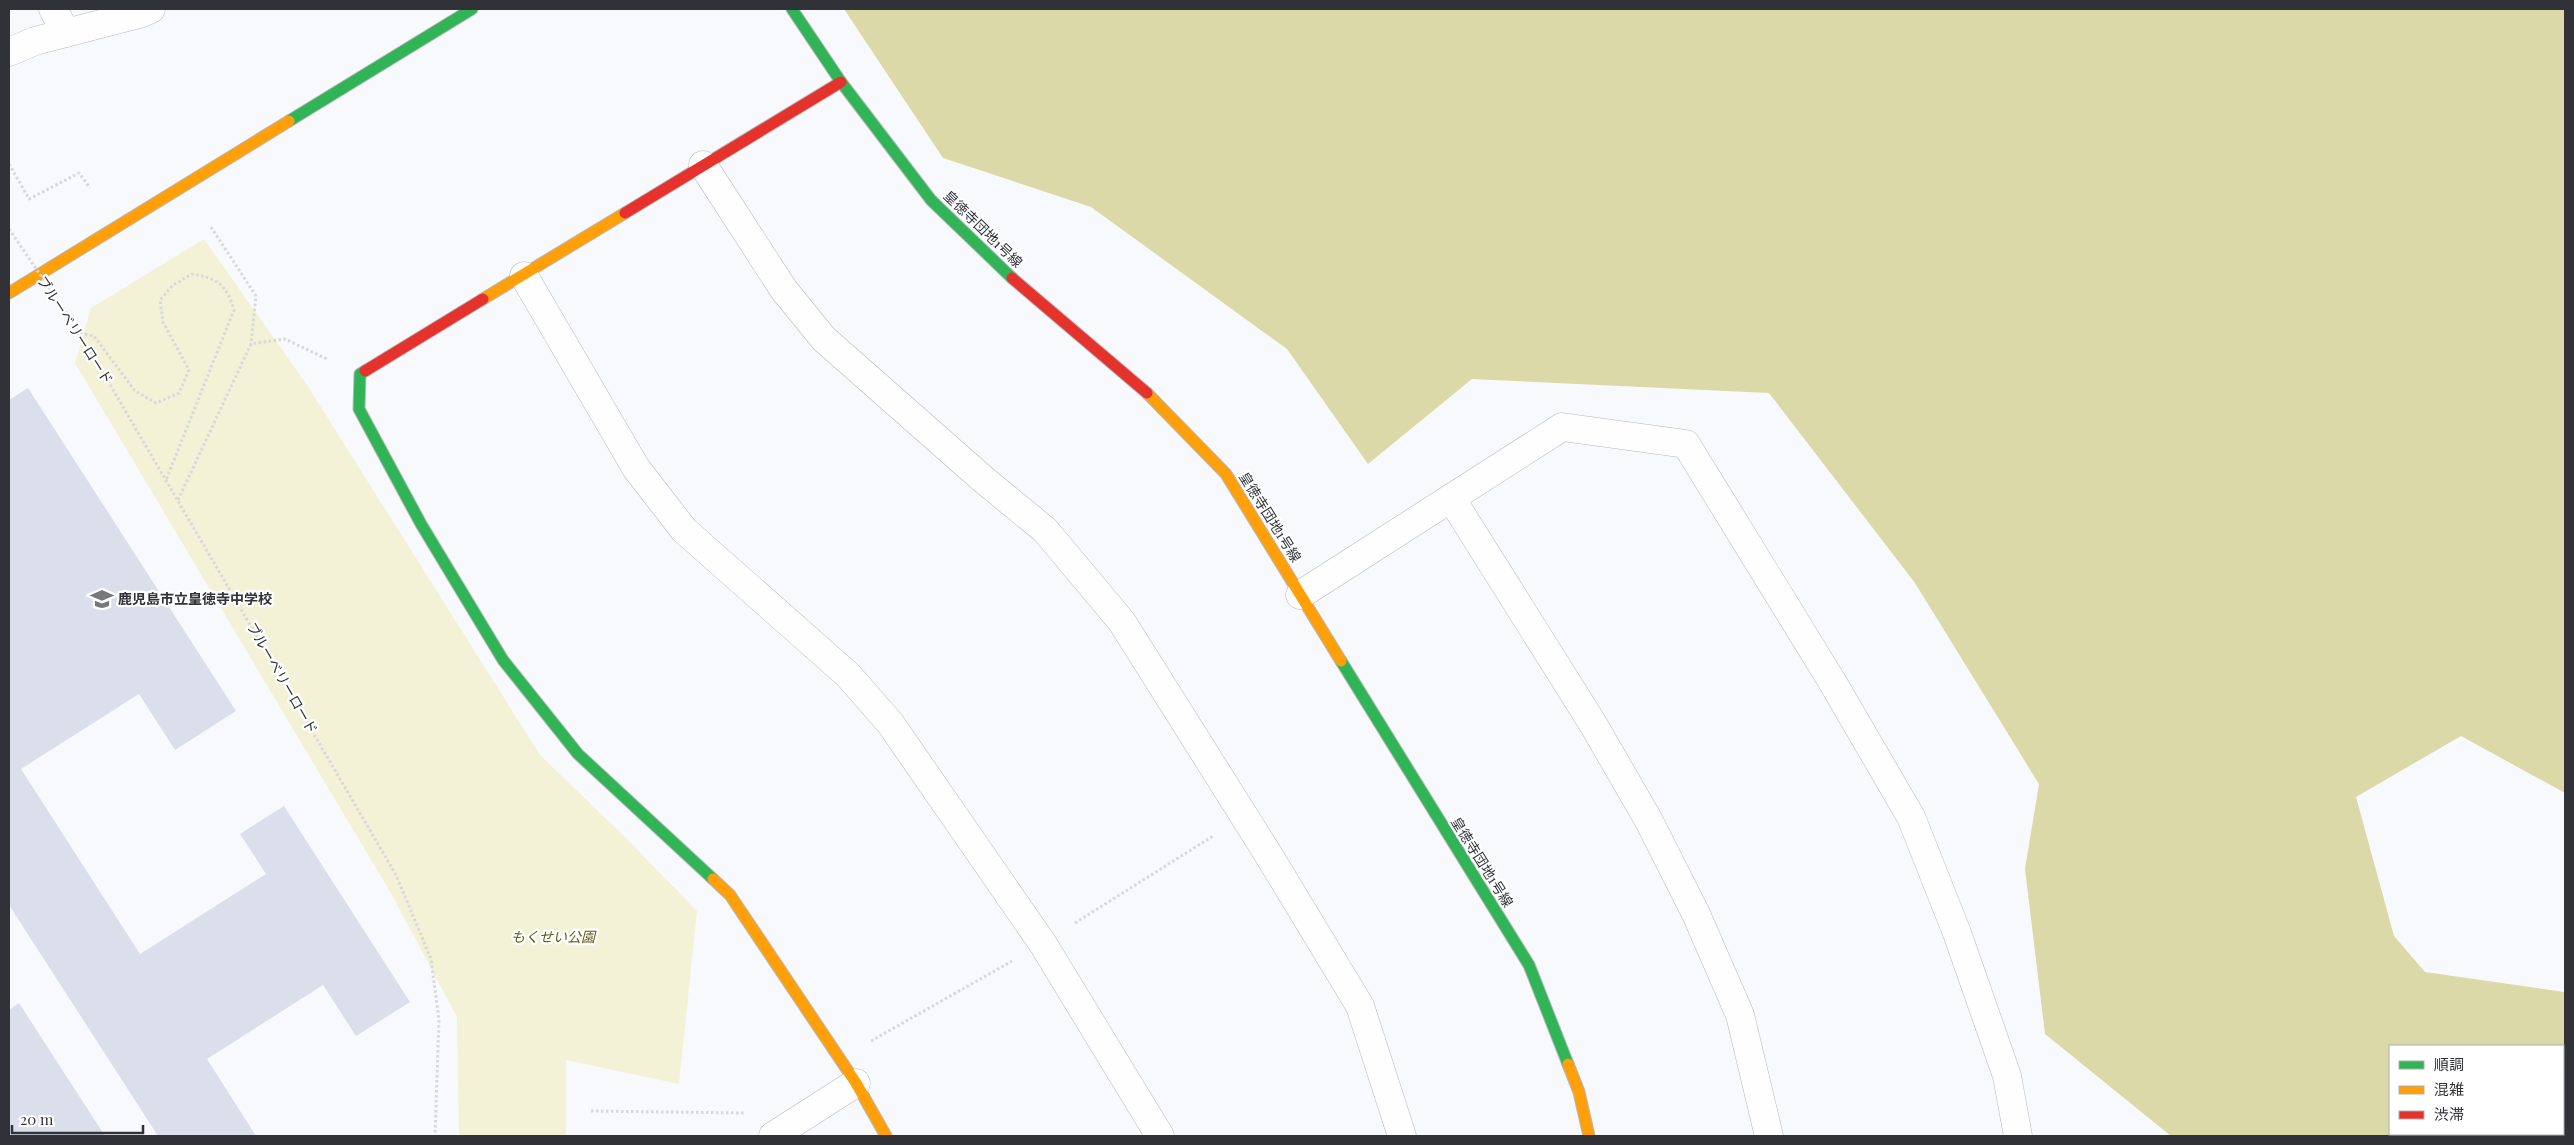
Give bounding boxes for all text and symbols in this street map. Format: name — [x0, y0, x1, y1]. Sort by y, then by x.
street label: 皇徳寺団地1号線 — [940, 186, 1027, 271]
street label: ブルーベリーロード — [33, 272, 118, 388]
street label: 皇徳寺団地1号線 — [1235, 468, 1306, 566]
school or university icon: 鹿児島市立皇徳寺中学校 — [89, 586, 115, 612]
place label: 鹿児島市立皇徳寺中学校 — [118, 589, 272, 608]
street label: ブルーベリーロード — [243, 618, 322, 737]
street label: 皇徳寺団地1号線 — [1447, 813, 1518, 911]
park label: もくせい公園 — [511, 927, 597, 946]
legend — [2389, 1045, 2564, 1135]
text: 順調 — [2434, 1054, 2464, 1074]
text: 混雑 — [2434, 1079, 2464, 1099]
scale bar — [12, 1102, 144, 1134]
text: 渋滞 — [2434, 1104, 2464, 1124]
text: 20 m — [20, 1109, 54, 1129]

